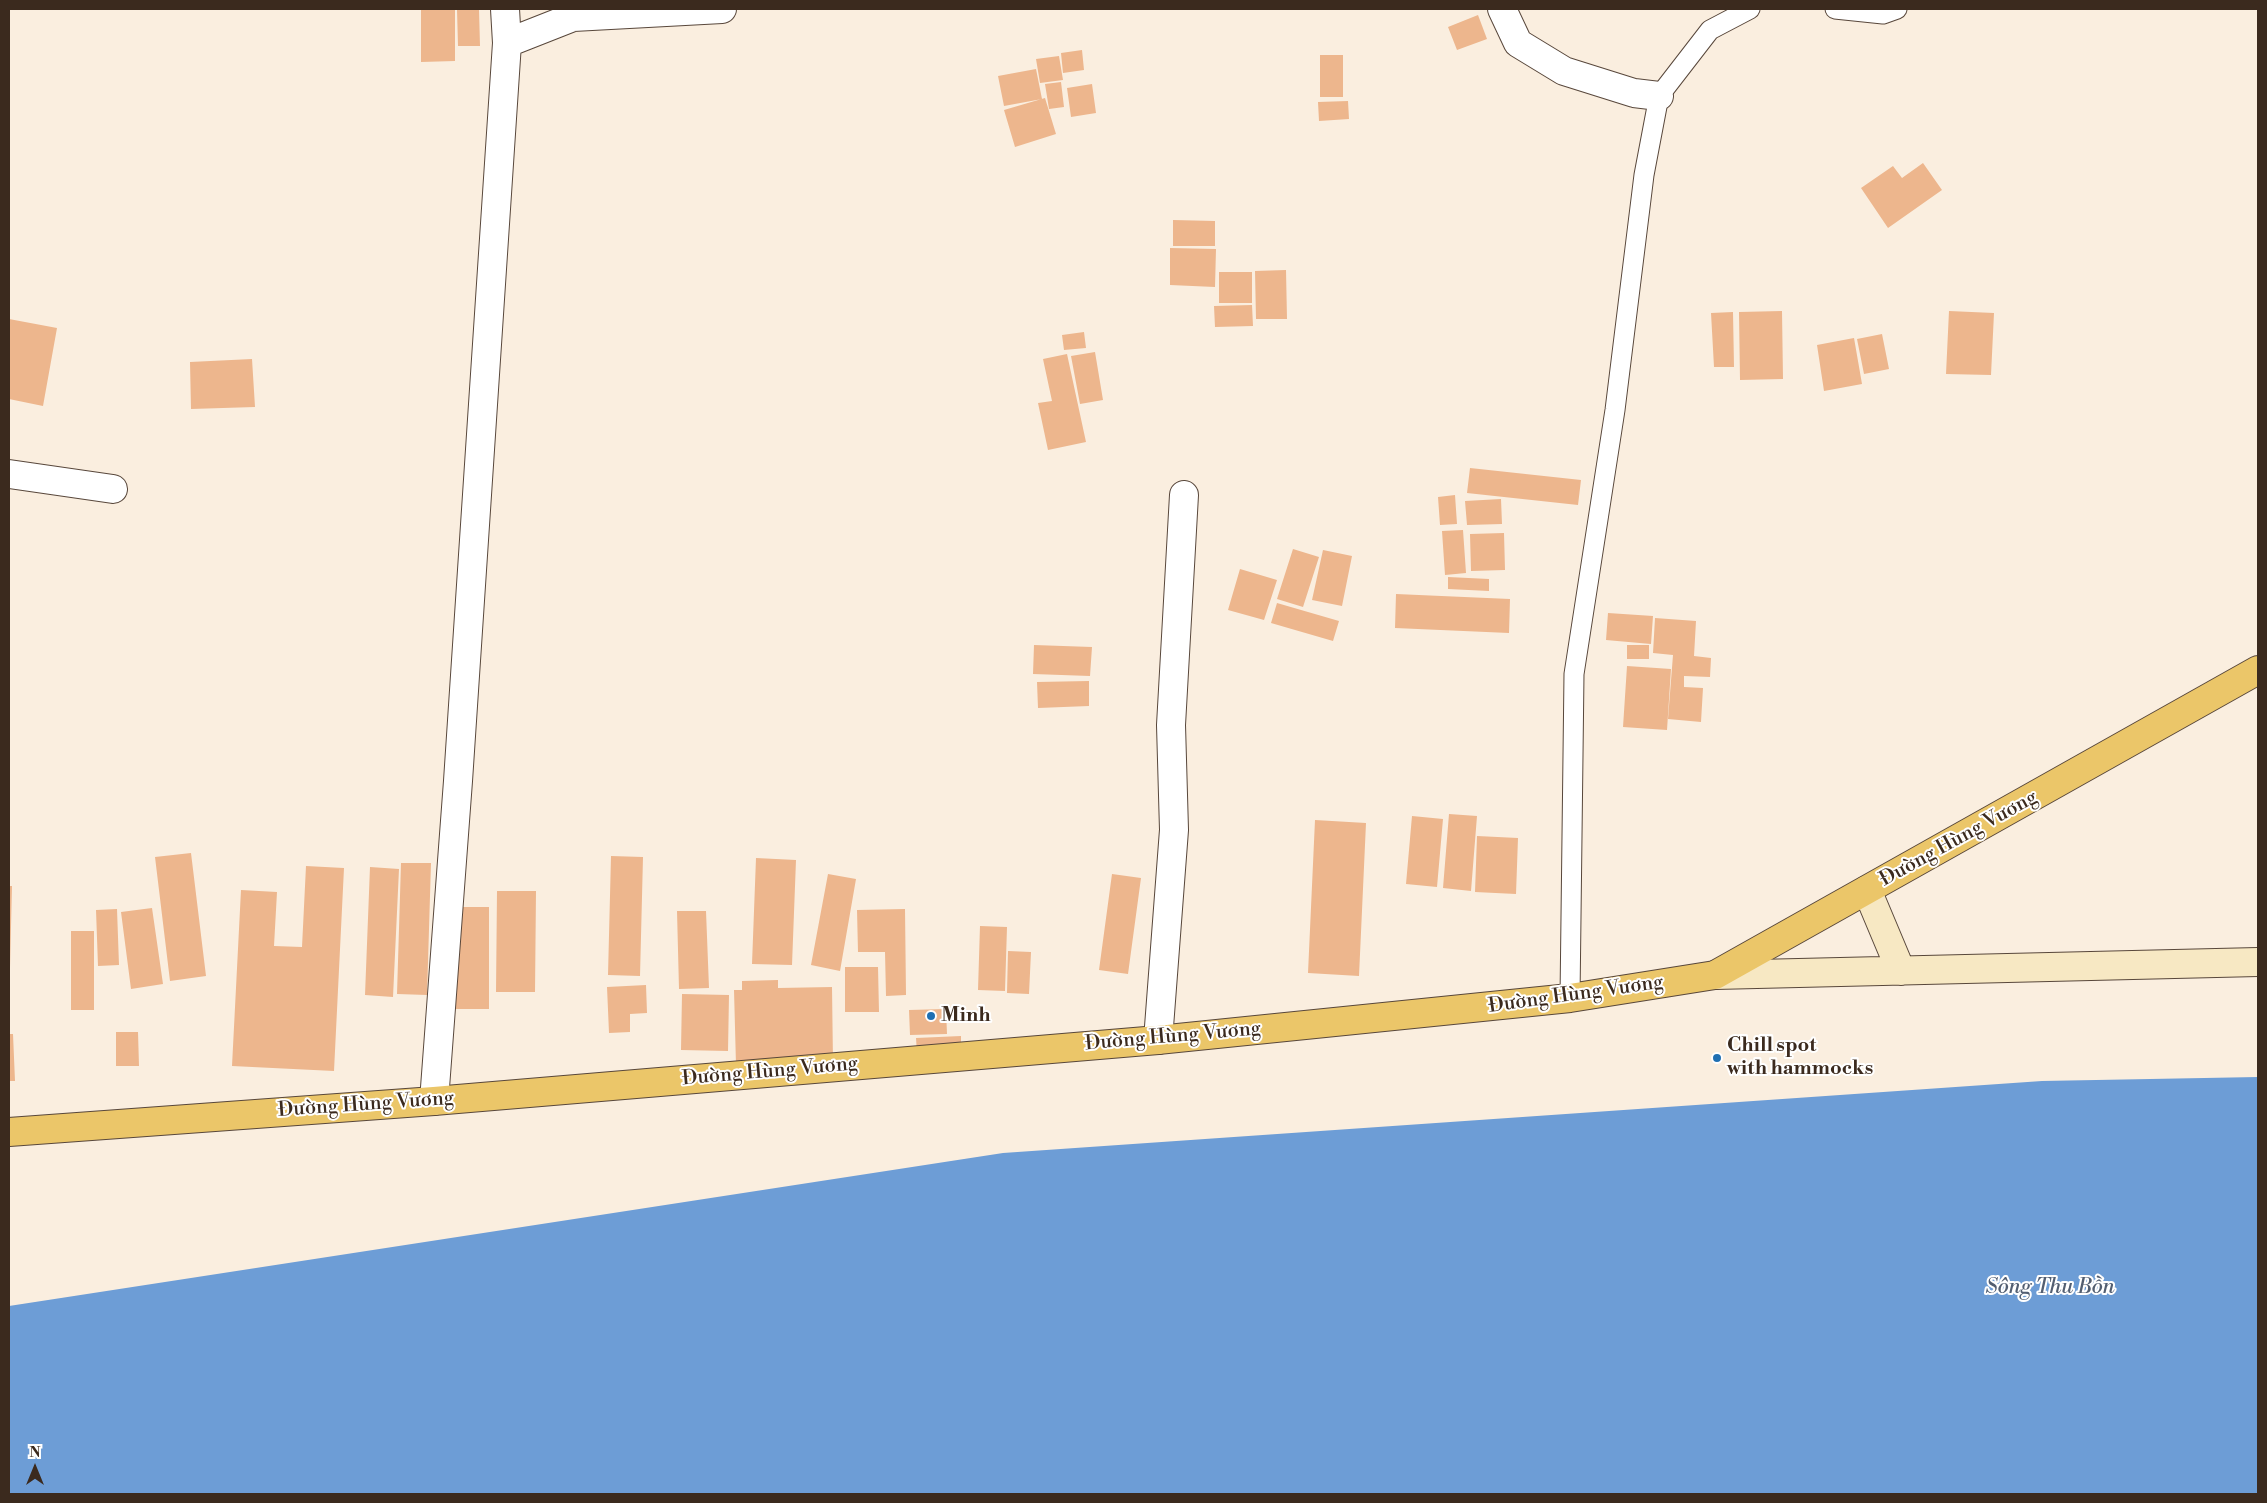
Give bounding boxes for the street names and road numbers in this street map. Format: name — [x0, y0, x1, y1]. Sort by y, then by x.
street label: Đường Hùng Vương — [1876, 786, 2042, 892]
street label: Đường Hùng Vương — [1487, 971, 1665, 1019]
street label: Đường Hùng Vương — [1084, 1017, 1262, 1057]
street label: Đường Hùng Vương — [681, 1052, 859, 1092]
street label: Đường Hùng Vương — [277, 1087, 455, 1123]

